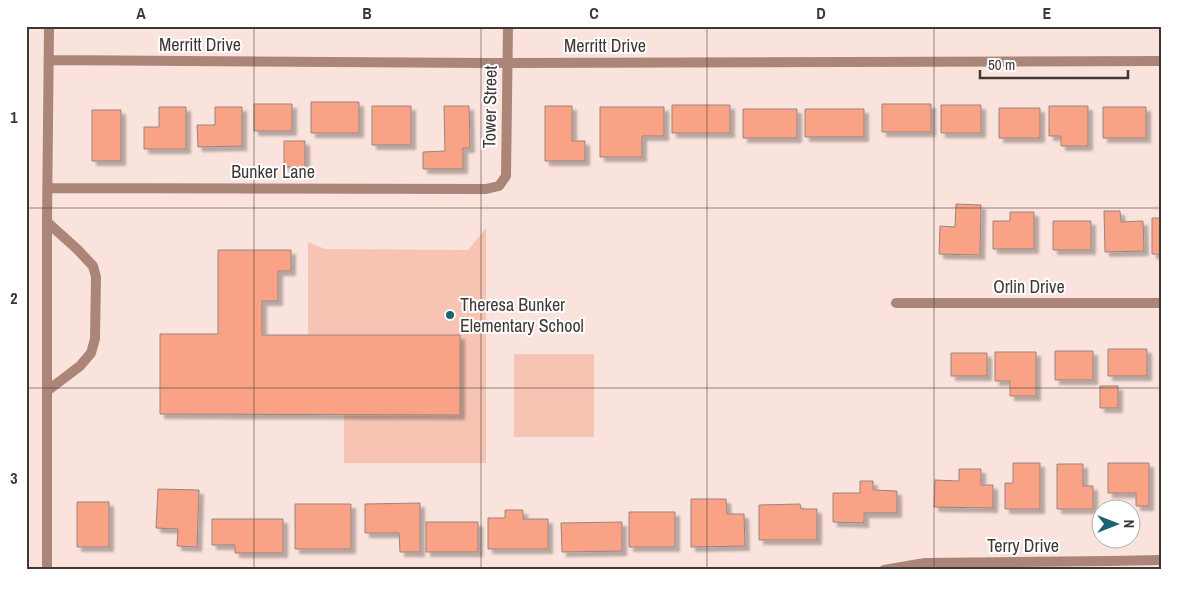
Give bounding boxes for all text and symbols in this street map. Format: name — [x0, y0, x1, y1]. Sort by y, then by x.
text: A — [136, 2, 146, 24]
text: B — [362, 2, 372, 24]
text: C — [589, 2, 599, 24]
text: D — [816, 2, 826, 24]
text: E — [1043, 2, 1052, 24]
street label: Merritt Drive — [159, 32, 241, 57]
street label: Merritt Drive — [564, 33, 646, 58]
scale bar — [980, 48, 1128, 80]
text: 50 m — [988, 54, 1015, 75]
street label: Tower Street — [476, 65, 503, 149]
text: 1 — [10, 106, 18, 128]
street label: Bunker Lane — [231, 159, 315, 184]
street label: Orlin Drive — [993, 274, 1065, 299]
text: 2 — [10, 287, 18, 309]
place label: Theresa Bunker Elementary School — [460, 292, 584, 338]
marker: Theresa Bunker Elementary School — [444, 309, 456, 321]
text: 3 — [10, 467, 18, 489]
north arrow — [1090, 498, 1140, 548]
text: N — [1120, 520, 1138, 528]
street label: Terry Drive — [987, 533, 1059, 558]

